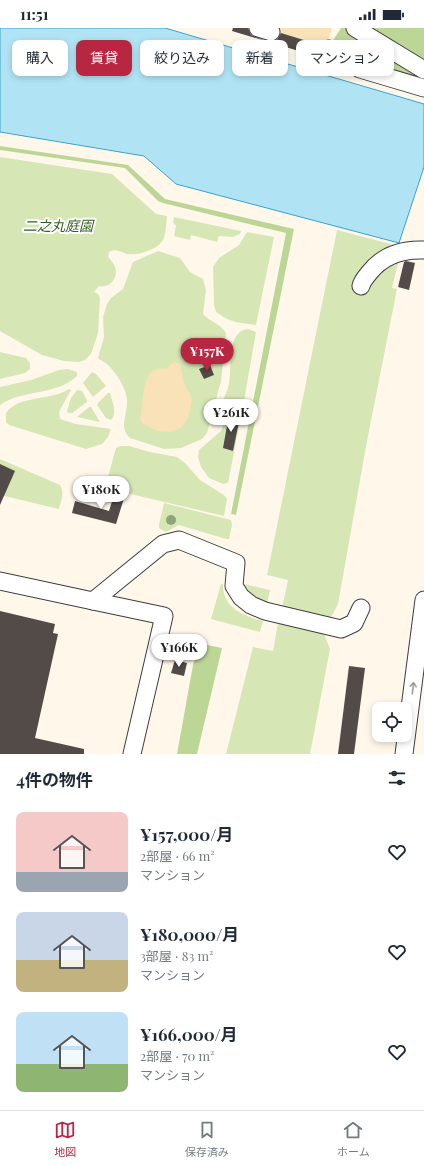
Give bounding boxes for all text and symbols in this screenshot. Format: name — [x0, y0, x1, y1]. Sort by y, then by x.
text: 11:51 — [20, 4, 48, 24]
chip: 購入 — [12, 40, 68, 76]
chip: 賃貸 — [76, 40, 132, 76]
chip: 絞り込み — [140, 40, 224, 76]
chip: 新着 — [232, 40, 288, 76]
chip: マンション — [296, 40, 394, 76]
park label: 二之丸庭園 — [23, 216, 95, 235]
pin: ¥157K — [179, 338, 235, 372]
text: ¥157K — [190, 342, 224, 359]
pin: ¥261K — [203, 399, 259, 433]
text: ¥261K — [212, 403, 250, 420]
pin: ¥180K — [73, 476, 129, 510]
text: ¥180K — [82, 480, 120, 497]
pin: ¥166K — [151, 634, 207, 668]
text: ¥166K — [160, 638, 198, 655]
one-way arrow — [409, 681, 417, 694]
map controls — [372, 702, 412, 742]
button: locate — [372, 702, 412, 742]
icon: filters — [386, 767, 408, 789]
text: 4件の物件 — [16, 768, 93, 790]
text: ¥157,000/月 — [140, 823, 234, 845]
icon: home — [48, 828, 96, 876]
icon: heart — [386, 841, 408, 863]
text: 2部屋 · 66 m² — [140, 847, 215, 864]
text: マンション — [140, 866, 205, 883]
text: ¥180,000/月 — [140, 923, 239, 945]
icon: home — [48, 928, 96, 976]
icon: heart — [386, 941, 408, 963]
text: 3部屋 · 83 m² — [140, 947, 213, 964]
text: マンション — [140, 966, 205, 983]
text: ¥166,000/月 — [140, 1023, 238, 1045]
icon: home — [48, 1028, 96, 1076]
icon: heart — [386, 1041, 408, 1063]
text: 2部屋 · 70 m² — [140, 1047, 214, 1064]
text: マンション — [140, 1066, 205, 1083]
tab: 地図 — [54, 1119, 76, 1159]
tab: 保存済み — [185, 1119, 229, 1159]
tab: ホーム — [337, 1119, 370, 1159]

